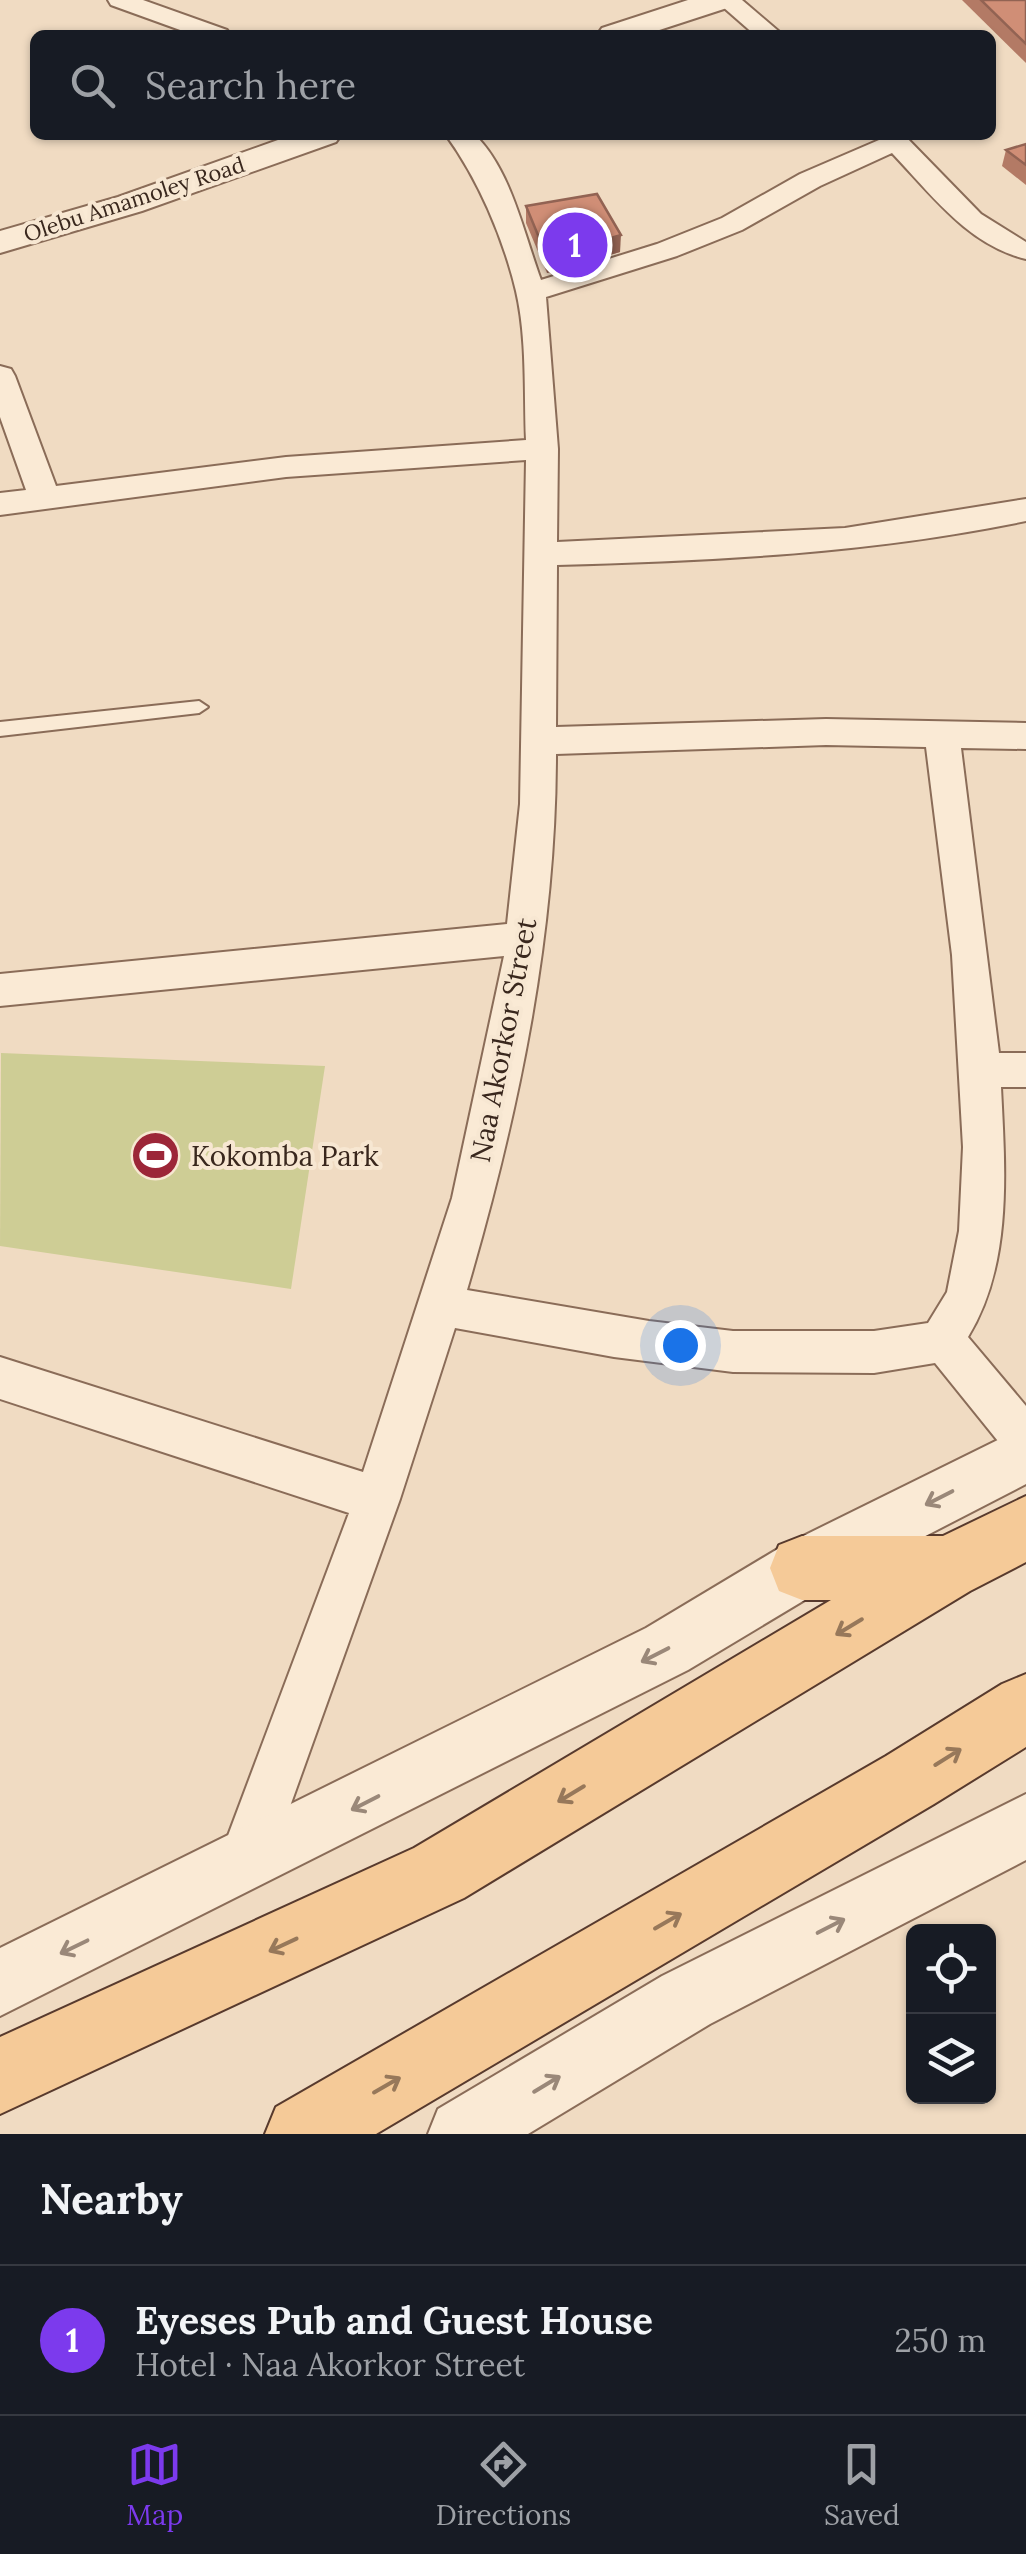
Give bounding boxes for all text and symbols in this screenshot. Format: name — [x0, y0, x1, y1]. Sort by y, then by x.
search box — [30, 30, 996, 140]
icon: search — [65, 58, 120, 113]
text: Search here — [145, 61, 356, 109]
street label: Olebu Amamoley Road — [20, 150, 248, 248]
pin: 1 — [542, 208, 608, 282]
street label: Naa Akorkor Street — [462, 915, 544, 1165]
sports icon: Kokomba Park — [130, 1130, 182, 1182]
place label: Kokomba Park — [191, 1138, 379, 1174]
your location — [655, 1320, 706, 1371]
one-way arrow — [925, 1489, 955, 1508]
one-way arrow — [835, 1617, 864, 1637]
one-way arrow — [641, 1646, 671, 1666]
one-way arrow — [934, 1746, 962, 1767]
one-way arrow — [557, 1784, 586, 1804]
one-way arrow — [351, 1794, 381, 1813]
one-way arrow — [653, 1911, 682, 1931]
one-way arrow — [815, 1916, 845, 1935]
map controls — [906, 1924, 996, 2104]
button: locate — [906, 1924, 996, 2014]
one-way arrow — [268, 1937, 299, 1955]
one-way arrow — [60, 1938, 90, 1957]
button: layers — [906, 2014, 996, 2104]
one-way arrow — [532, 2074, 561, 2094]
one-way arrow — [372, 2075, 401, 2095]
text: Nearby — [40, 2172, 183, 2226]
text: Eyeses Pub and Guest House — [135, 2296, 653, 2344]
text: 1 — [66, 2320, 79, 2361]
text: 250 m — [894, 2320, 986, 2361]
text: Hotel · Naa Akorkor Street — [135, 2344, 525, 2385]
tab: Map — [126, 2437, 183, 2533]
tab: Directions — [436, 2437, 571, 2533]
tab: Saved — [824, 2437, 900, 2533]

